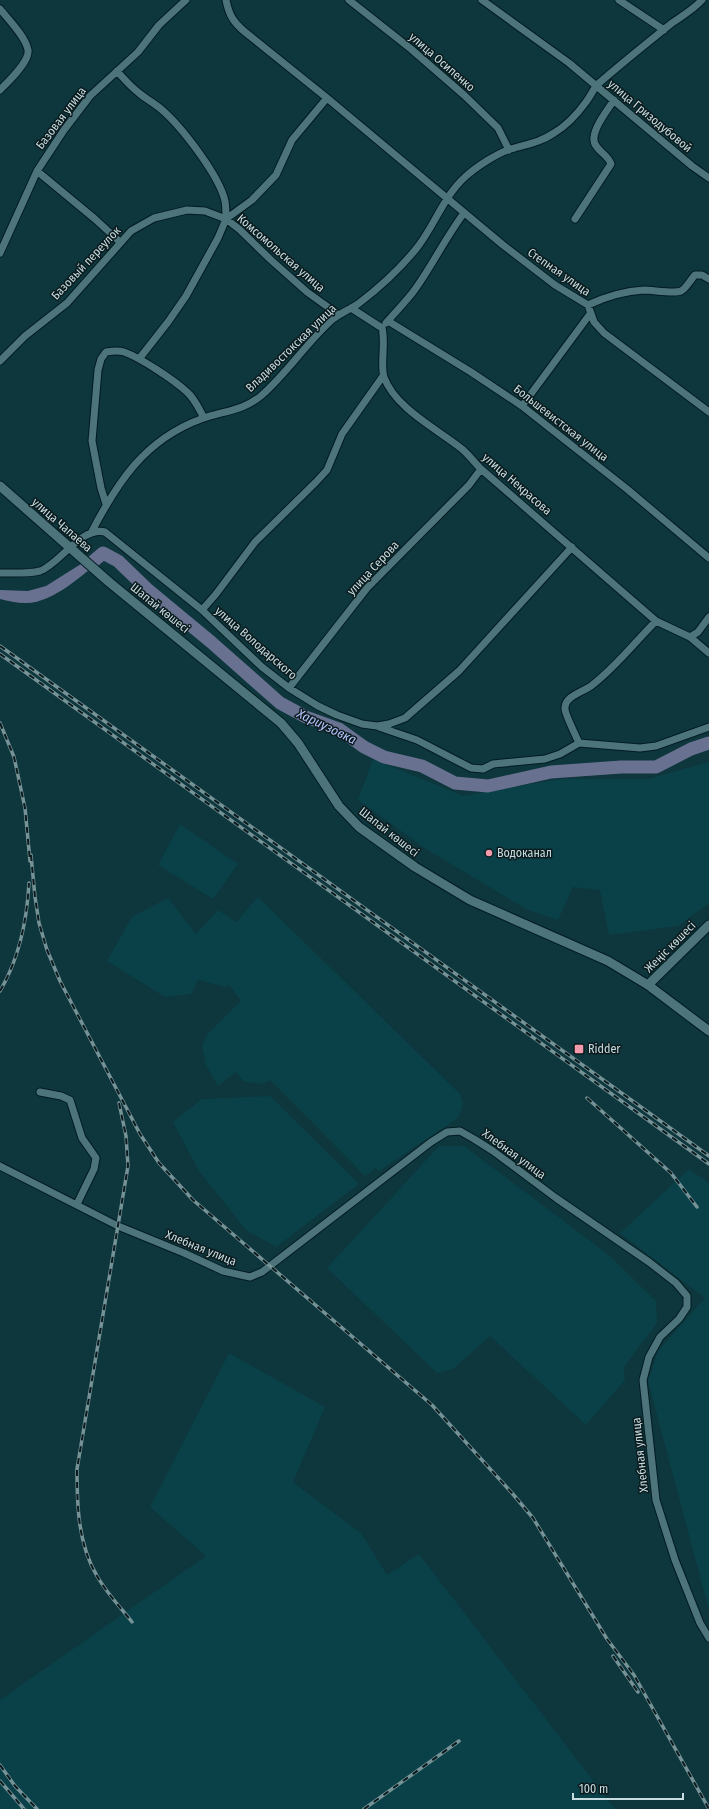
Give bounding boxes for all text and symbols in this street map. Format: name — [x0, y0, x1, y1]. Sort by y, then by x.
street label: улица Осипенко — [406, 30, 478, 94]
street label: улица Гризодубовой — [605, 77, 695, 155]
street label: Базовая улица — [33, 84, 89, 152]
street label: Комсомольская улица — [234, 211, 328, 295]
street label: Базовый переулок — [49, 223, 124, 302]
street label: Степная улица — [525, 245, 593, 299]
street label: Владивостокская улица — [243, 301, 339, 395]
street label: Большевистская улица — [511, 382, 611, 464]
street label: улица Некрасова — [480, 450, 554, 518]
street label: улица Чапаева — [29, 495, 95, 555]
street label: улица Серова — [344, 538, 402, 598]
street label: Шапай көшесі — [128, 580, 192, 636]
street label: улица Володарского — [212, 604, 300, 682]
water label: Хариузовка — [294, 705, 359, 747]
street label: Шапай көшесі — [356, 804, 422, 860]
place label: Водоканал — [497, 846, 552, 860]
marker: Водоканал — [484, 848, 494, 858]
street label: Жеңіс көшесі — [642, 919, 698, 975]
place label: Ridder — [588, 1042, 621, 1056]
marker: Ridder — [573, 1043, 585, 1055]
street label: Хлебная улица — [479, 1126, 549, 1182]
street label: Хлебная улица — [163, 1227, 239, 1269]
street label: Хлебная улица — [629, 1417, 651, 1493]
scale bar — [573, 1775, 683, 1801]
text: 100 m — [579, 1782, 608, 1796]

